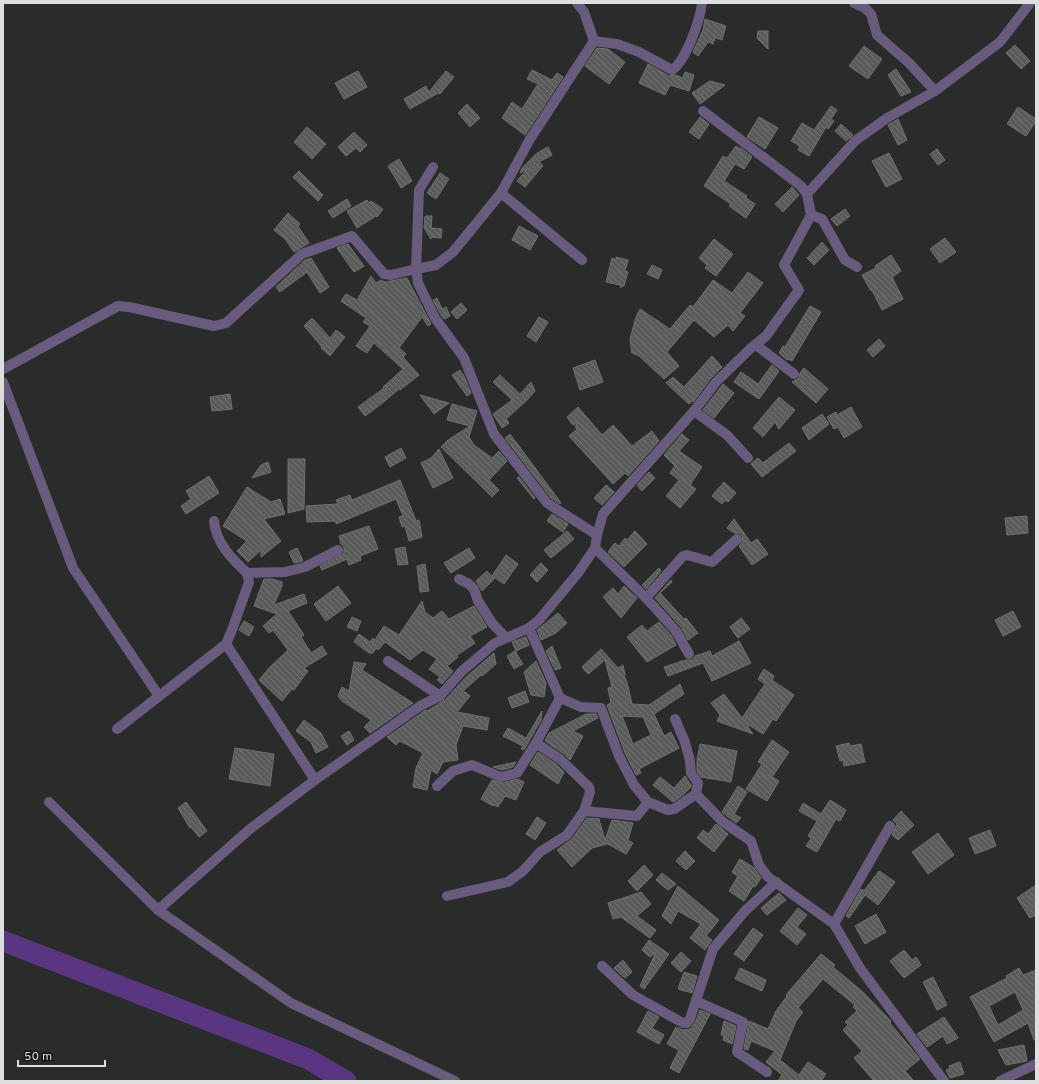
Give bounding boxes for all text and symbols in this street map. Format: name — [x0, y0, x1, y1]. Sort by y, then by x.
scale bar — [18, 1042, 105, 1068]
text: 50 m — [24, 1049, 52, 1065]

